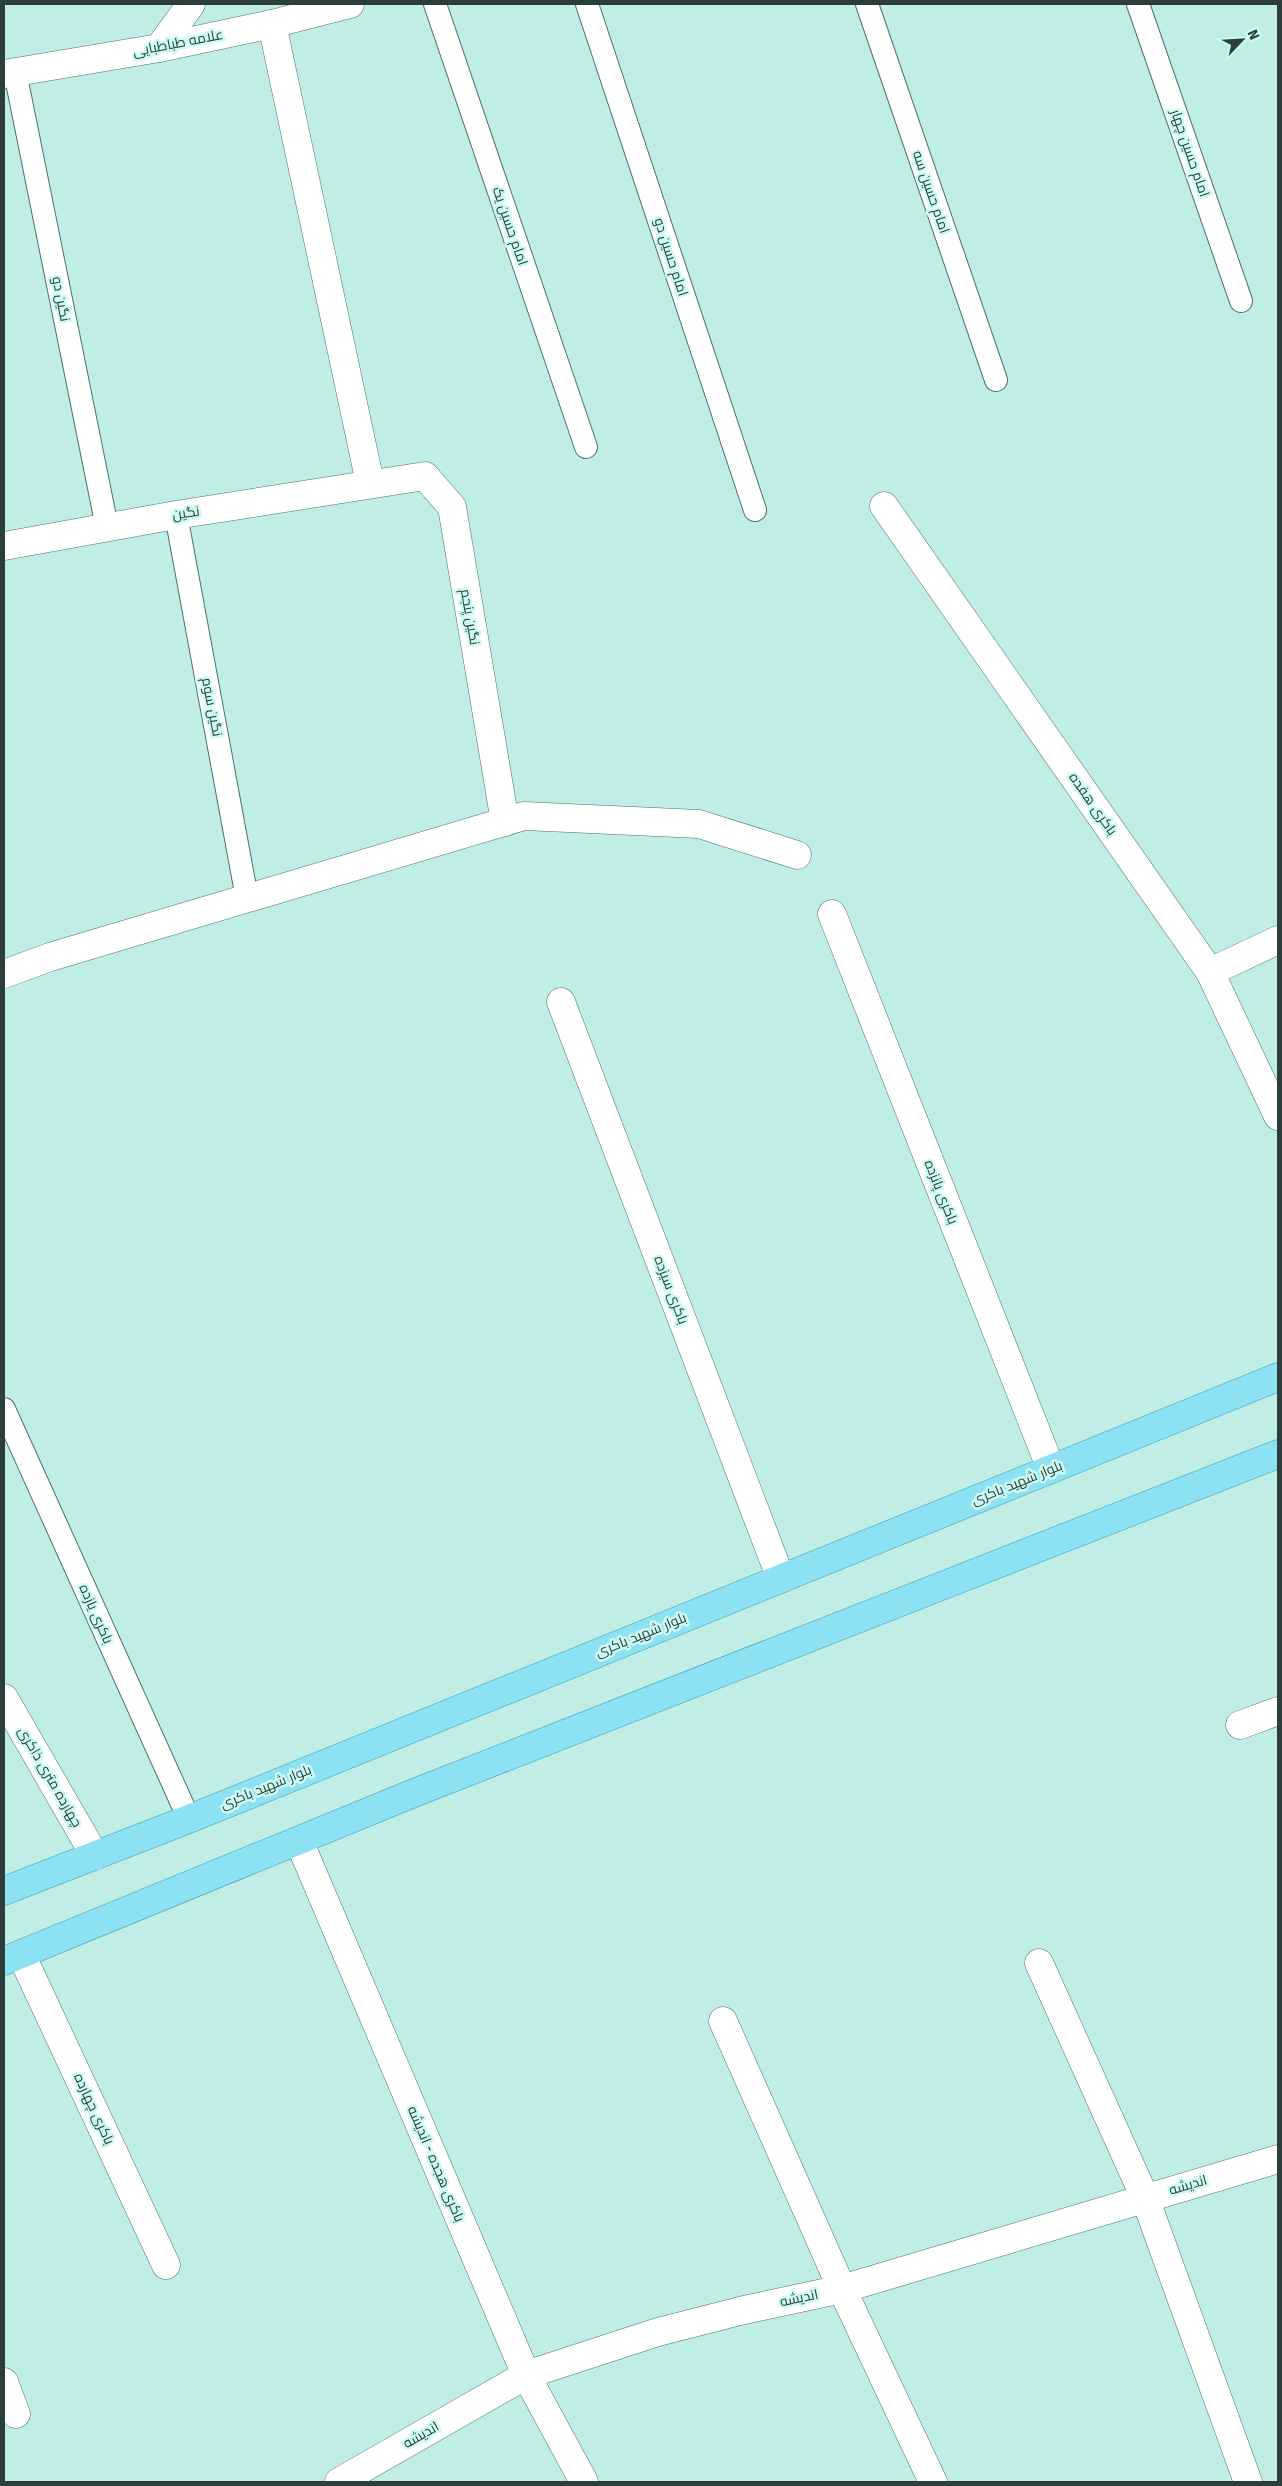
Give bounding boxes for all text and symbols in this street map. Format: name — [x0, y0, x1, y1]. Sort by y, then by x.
north arrow — [1217, 15, 1267, 65]
street label: علامه طباطبایی — [131, 26, 225, 60]
text: N — [1244, 27, 1263, 43]
street label: امام حسین چهار — [1166, 106, 1213, 199]
street label: امام حسین سه — [908, 148, 953, 236]
street label: امام حسین یک — [488, 184, 531, 268]
street label: امام حسین دو — [649, 216, 692, 299]
street label: نگین دو — [48, 275, 74, 323]
street label: نگین — [171, 502, 201, 524]
street label: نگین پنجم — [456, 588, 483, 647]
street label: نگین سوم — [197, 676, 226, 738]
street label: باکری هفده — [1065, 769, 1121, 839]
street label: باکری پانزده — [919, 1157, 962, 1227]
street label: باکری سیزده — [650, 1253, 692, 1327]
street label: بلوار شهید باکری — [969, 1457, 1065, 1509]
street label: باکری یازده — [75, 1582, 117, 1646]
street label: بلوار شهید باکری — [593, 1609, 689, 1661]
street label: چهارده متری ذاکری — [14, 1724, 86, 1831]
street label: بلوار شهید باکری — [218, 1761, 314, 1813]
street label: باکری چهارده — [69, 2071, 118, 2148]
street label: باکری هجده - اندیشه — [404, 2103, 468, 2225]
street label: اندیشه — [1167, 2171, 1209, 2199]
street label: اندیشه — [778, 2286, 820, 2310]
street label: اندیشه — [400, 2418, 442, 2452]

